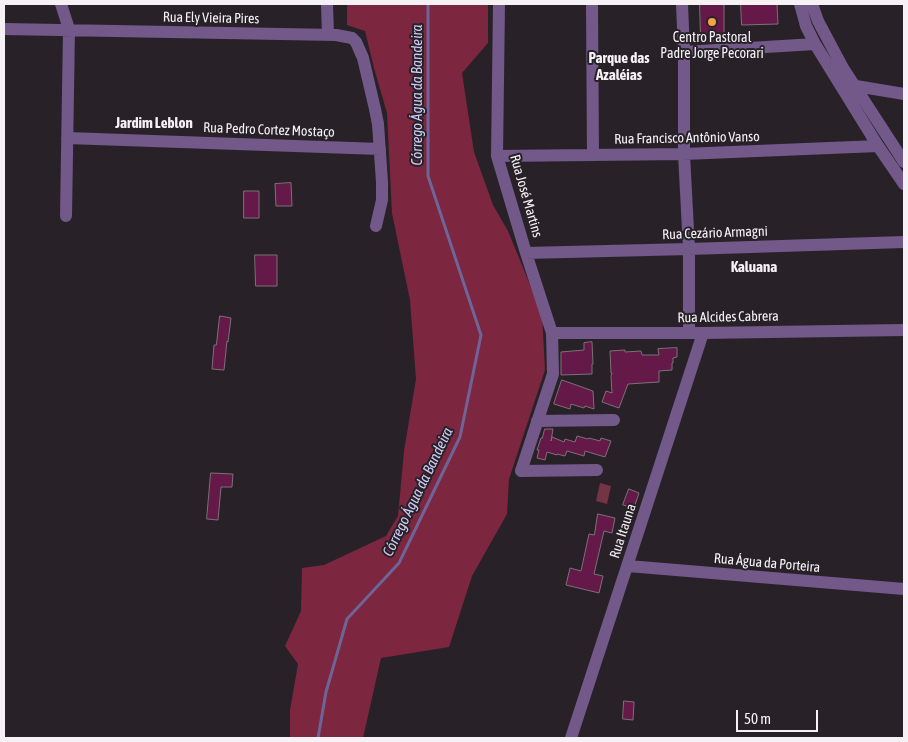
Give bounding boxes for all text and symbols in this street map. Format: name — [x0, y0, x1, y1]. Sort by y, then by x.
street label: Rua Ely Vieira Pires — [163, 9, 259, 27]
marker: Centro Pastoral Padre Jorge Pecorari — [706, 16, 718, 28]
water label: Córrego Água da Bandeira — [408, 24, 426, 166]
place label: Centro Pastoral Padre Jorge Pecorari — [660, 30, 764, 62]
district label: Parque das Azaléias — [588, 49, 650, 84]
district label: Jardim Leblon — [115, 114, 193, 132]
street label: Rua Pedro Cortez Mostaço — [203, 119, 335, 141]
street label: Rua Francisco Antônio Vanso — [614, 128, 760, 148]
street label: Rua José Martins — [506, 153, 546, 239]
street label: Rua Cezário Armagni — [662, 223, 768, 243]
district label: Kaluana — [731, 258, 777, 276]
street label: Rua Alcides Cabrera — [677, 308, 779, 326]
water label: Córrego Água da Bandeira — [379, 425, 457, 559]
street label: Rua Itauna — [606, 502, 640, 560]
street label: Rua Água da Porteira — [713, 550, 821, 576]
scale bar — [738, 700, 820, 732]
text: 50 m — [744, 710, 771, 727]

